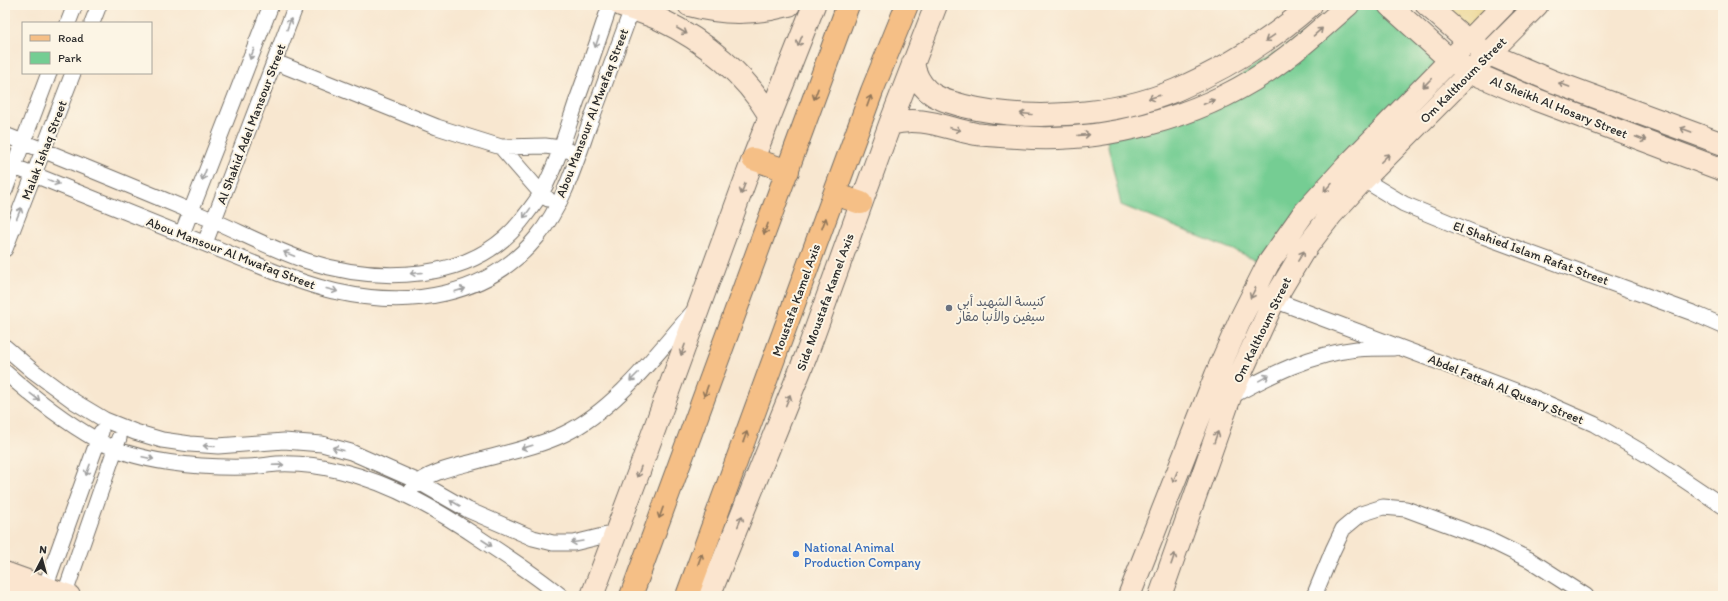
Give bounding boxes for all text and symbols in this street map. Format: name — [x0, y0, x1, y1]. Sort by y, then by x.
one-way arrow — [286, 18, 294, 30]
legend — [22, 22, 152, 74]
street label: Abou Mansour Al Mwafaq Street — [553, 26, 631, 200]
one-way arrow — [1313, 27, 1323, 36]
one-way arrow — [676, 28, 688, 36]
text: Road — [58, 31, 84, 45]
one-way arrow — [1265, 34, 1276, 42]
street label: Om Kalthoum Street — [1417, 34, 1509, 126]
one-way arrow — [795, 35, 803, 47]
one-way arrow — [593, 36, 601, 48]
street label: Al Shahid Adel Mansour Street — [213, 42, 289, 206]
one-way arrow — [247, 48, 255, 60]
text: Park — [58, 51, 82, 65]
street label: Al Sheikh Al Hosary Street — [1488, 73, 1630, 141]
one-way arrow — [1423, 78, 1432, 88]
one-way arrow — [1558, 81, 1571, 88]
one-way arrow — [811, 88, 819, 100]
one-way arrow — [1149, 93, 1161, 101]
one-way arrow — [865, 96, 873, 108]
street label: Malak Ishaq Street — [18, 98, 70, 202]
one-way arrow — [1203, 98, 1215, 105]
one-way arrow — [1020, 110, 1033, 117]
one-way arrow — [948, 125, 961, 133]
one-way arrow — [1680, 126, 1693, 133]
one-way arrow — [1077, 131, 1090, 138]
one-way arrow — [1634, 136, 1646, 144]
one-way arrow — [1380, 153, 1390, 162]
one-way arrow — [200, 169, 208, 181]
one-way arrow — [48, 179, 60, 186]
one-way arrow — [738, 182, 746, 194]
one-way arrow — [1323, 182, 1333, 192]
one-way arrow — [16, 207, 24, 219]
one-way arrow — [523, 207, 531, 218]
street label: Abou Mansour Al Mwafaq Street — [144, 214, 318, 292]
one-way arrow — [820, 218, 828, 230]
street label: El Shahied Islam Rafat Street — [1451, 218, 1611, 288]
one-way arrow — [761, 223, 769, 235]
street label: Side Moustafa Kamel Axis — [793, 231, 857, 373]
street label: Moustafa Kamel Axis — [769, 242, 823, 358]
one-way arrow — [284, 249, 296, 257]
one-way arrow — [1297, 251, 1305, 262]
one-way arrow — [410, 269, 423, 276]
street label: Om Kalthoum Street — [1230, 275, 1294, 385]
one-way arrow — [454, 286, 467, 293]
one-way arrow — [1249, 286, 1257, 298]
one-way arrow — [325, 287, 338, 295]
place label: كنيسة الشهيد أبي سيفين والأنبا مقار — [956, 294, 1046, 325]
marker: كنيسة الشهيد أبي سيفين والأنبا مقار — [944, 303, 954, 313]
one-way arrow — [678, 343, 686, 355]
street label: Abdel Fattah Al Qusary Street — [1426, 351, 1586, 427]
one-way arrow — [629, 372, 639, 382]
one-way arrow — [1258, 373, 1270, 381]
one-way arrow — [702, 384, 710, 396]
one-way arrow — [30, 392, 41, 401]
one-way arrow — [785, 395, 792, 407]
one-way arrow — [1213, 431, 1221, 443]
one-way arrow — [742, 432, 750, 444]
one-way arrow — [203, 442, 216, 449]
one-way arrow — [332, 444, 345, 452]
one-way arrow — [521, 444, 534, 451]
one-way arrow — [142, 455, 155, 463]
one-way arrow — [271, 461, 284, 468]
one-way arrow — [83, 463, 91, 475]
one-way arrow — [634, 466, 642, 478]
one-way arrow — [1171, 470, 1178, 482]
one-way arrow — [449, 499, 461, 507]
one-way arrow — [657, 506, 665, 518]
one-way arrow — [736, 515, 744, 527]
one-way arrow — [571, 538, 584, 546]
north arrow — [22, 539, 62, 579]
one-way arrow — [481, 539, 492, 547]
place label: National Animal Production Company — [804, 540, 921, 570]
text: N — [39, 543, 47, 556]
marker: National Animal Production Company — [791, 549, 801, 559]
one-way arrow — [697, 554, 705, 566]
one-way arrow — [1170, 554, 1178, 566]

